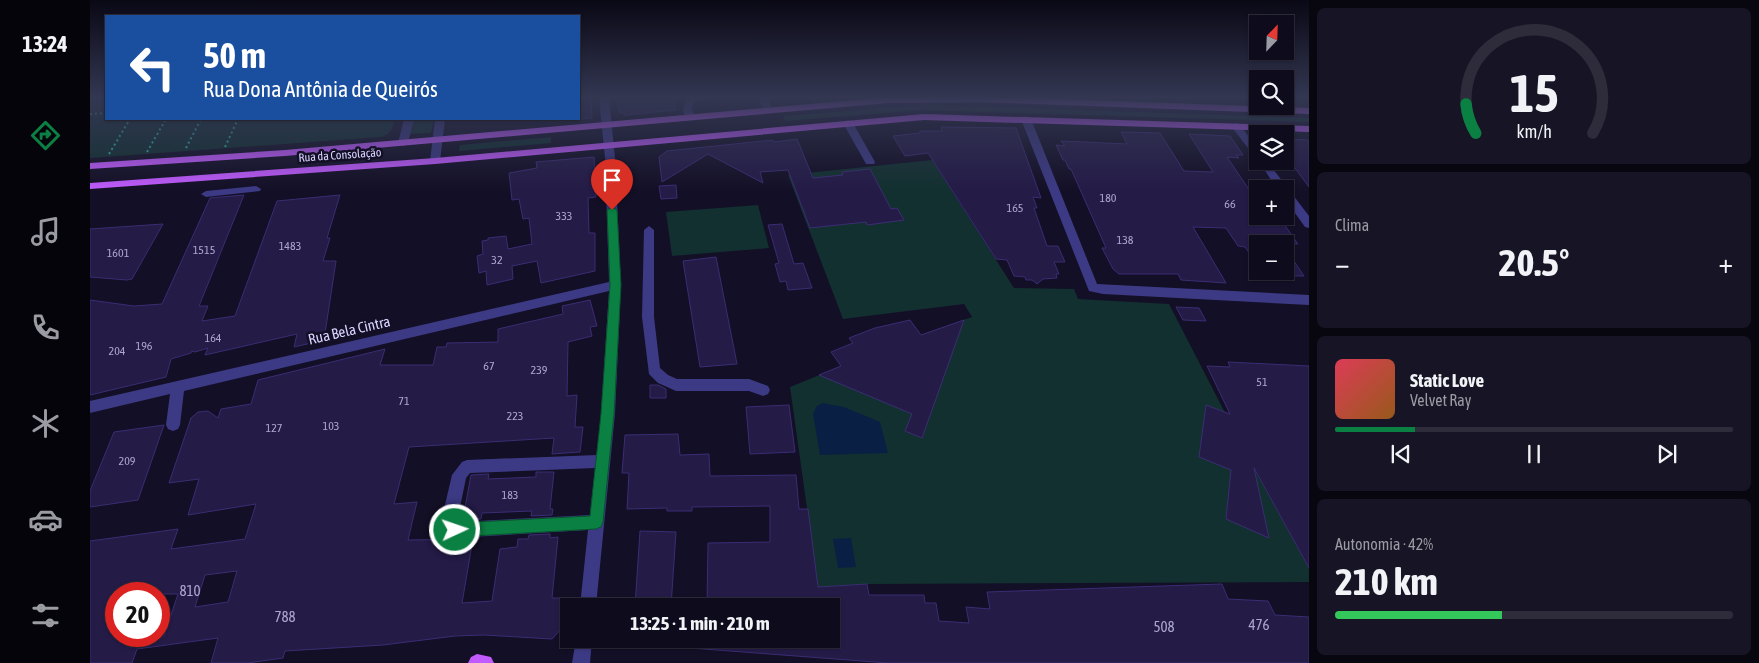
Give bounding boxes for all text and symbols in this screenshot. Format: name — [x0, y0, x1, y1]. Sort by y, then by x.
north arrow — [1249, 15, 1294, 60]
map controls — [1249, 15, 1294, 280]
text: 13:24 — [22, 31, 68, 57]
icon: left — [120, 35, 185, 100]
text: 50 m — [203, 35, 266, 75]
text: 15 — [1510, 63, 1558, 123]
button: search — [1249, 70, 1294, 115]
text: Rua Dona Antônia de Queirós — [203, 76, 438, 102]
icon: directions — [28, 118, 63, 153]
text: km/h — [1516, 121, 1552, 142]
button: layers — [1249, 125, 1294, 170]
street label: Rua da Consolação — [298, 145, 382, 165]
pin — [591, 159, 633, 210]
icon: arrive — [598, 166, 626, 194]
button: + — [1249, 180, 1294, 225]
house number: 180 — [1100, 191, 1117, 205]
house number: 66 — [1224, 197, 1236, 211]
house number: 165 — [1007, 201, 1023, 215]
house number: 333 — [556, 209, 572, 223]
icon: music — [28, 214, 63, 249]
text: Clima — [1335, 216, 1369, 234]
house number: 138 — [1117, 233, 1134, 247]
button: − — [1249, 235, 1294, 280]
house number: 1483 — [279, 239, 301, 253]
text: 20.5° — [1499, 241, 1569, 284]
house number: 1515 — [193, 243, 215, 257]
house number: 1601 — [107, 246, 130, 260]
text: − — [1335, 247, 1350, 279]
text: + — [1718, 247, 1733, 279]
house number: 32 — [491, 253, 503, 267]
icon: phone — [28, 310, 63, 345]
street label: Rua Bela Cintra — [306, 312, 392, 348]
house number: 164 — [205, 331, 222, 345]
house number: 196 — [136, 339, 153, 353]
house number: 204 — [109, 344, 126, 358]
house number: 67 — [483, 359, 495, 373]
house number: 239 — [531, 363, 548, 377]
text: Static Love — [1410, 369, 1484, 391]
house number: 51 — [1256, 375, 1268, 389]
text: Velvet Ray — [1410, 391, 1471, 409]
house number: 71 — [398, 394, 410, 408]
icon: climate — [28, 406, 63, 441]
house number: 223 — [507, 409, 523, 423]
house number: 103 — [323, 419, 339, 433]
house number: 127 — [266, 421, 283, 435]
icon: previous — [1387, 440, 1415, 468]
icon: pause — [1520, 440, 1548, 468]
icon: next — [1653, 440, 1681, 468]
house number: 209 — [119, 454, 136, 468]
house number: 183 — [502, 488, 518, 502]
icon: car — [28, 502, 63, 537]
position arrow — [428, 503, 480, 555]
text: Autonomia · 42% — [1335, 535, 1433, 553]
text: 210 km — [1335, 560, 1438, 603]
speed limit sign: 20 — [105, 582, 170, 647]
house number: 810 — [179, 582, 201, 599]
icon: filters — [28, 598, 63, 633]
house number: 788 — [274, 608, 296, 625]
text: 13:25 · 1 min · 210 m — [630, 612, 770, 634]
house number: 476 — [1248, 616, 1270, 633]
house number: 508 — [1153, 618, 1175, 635]

